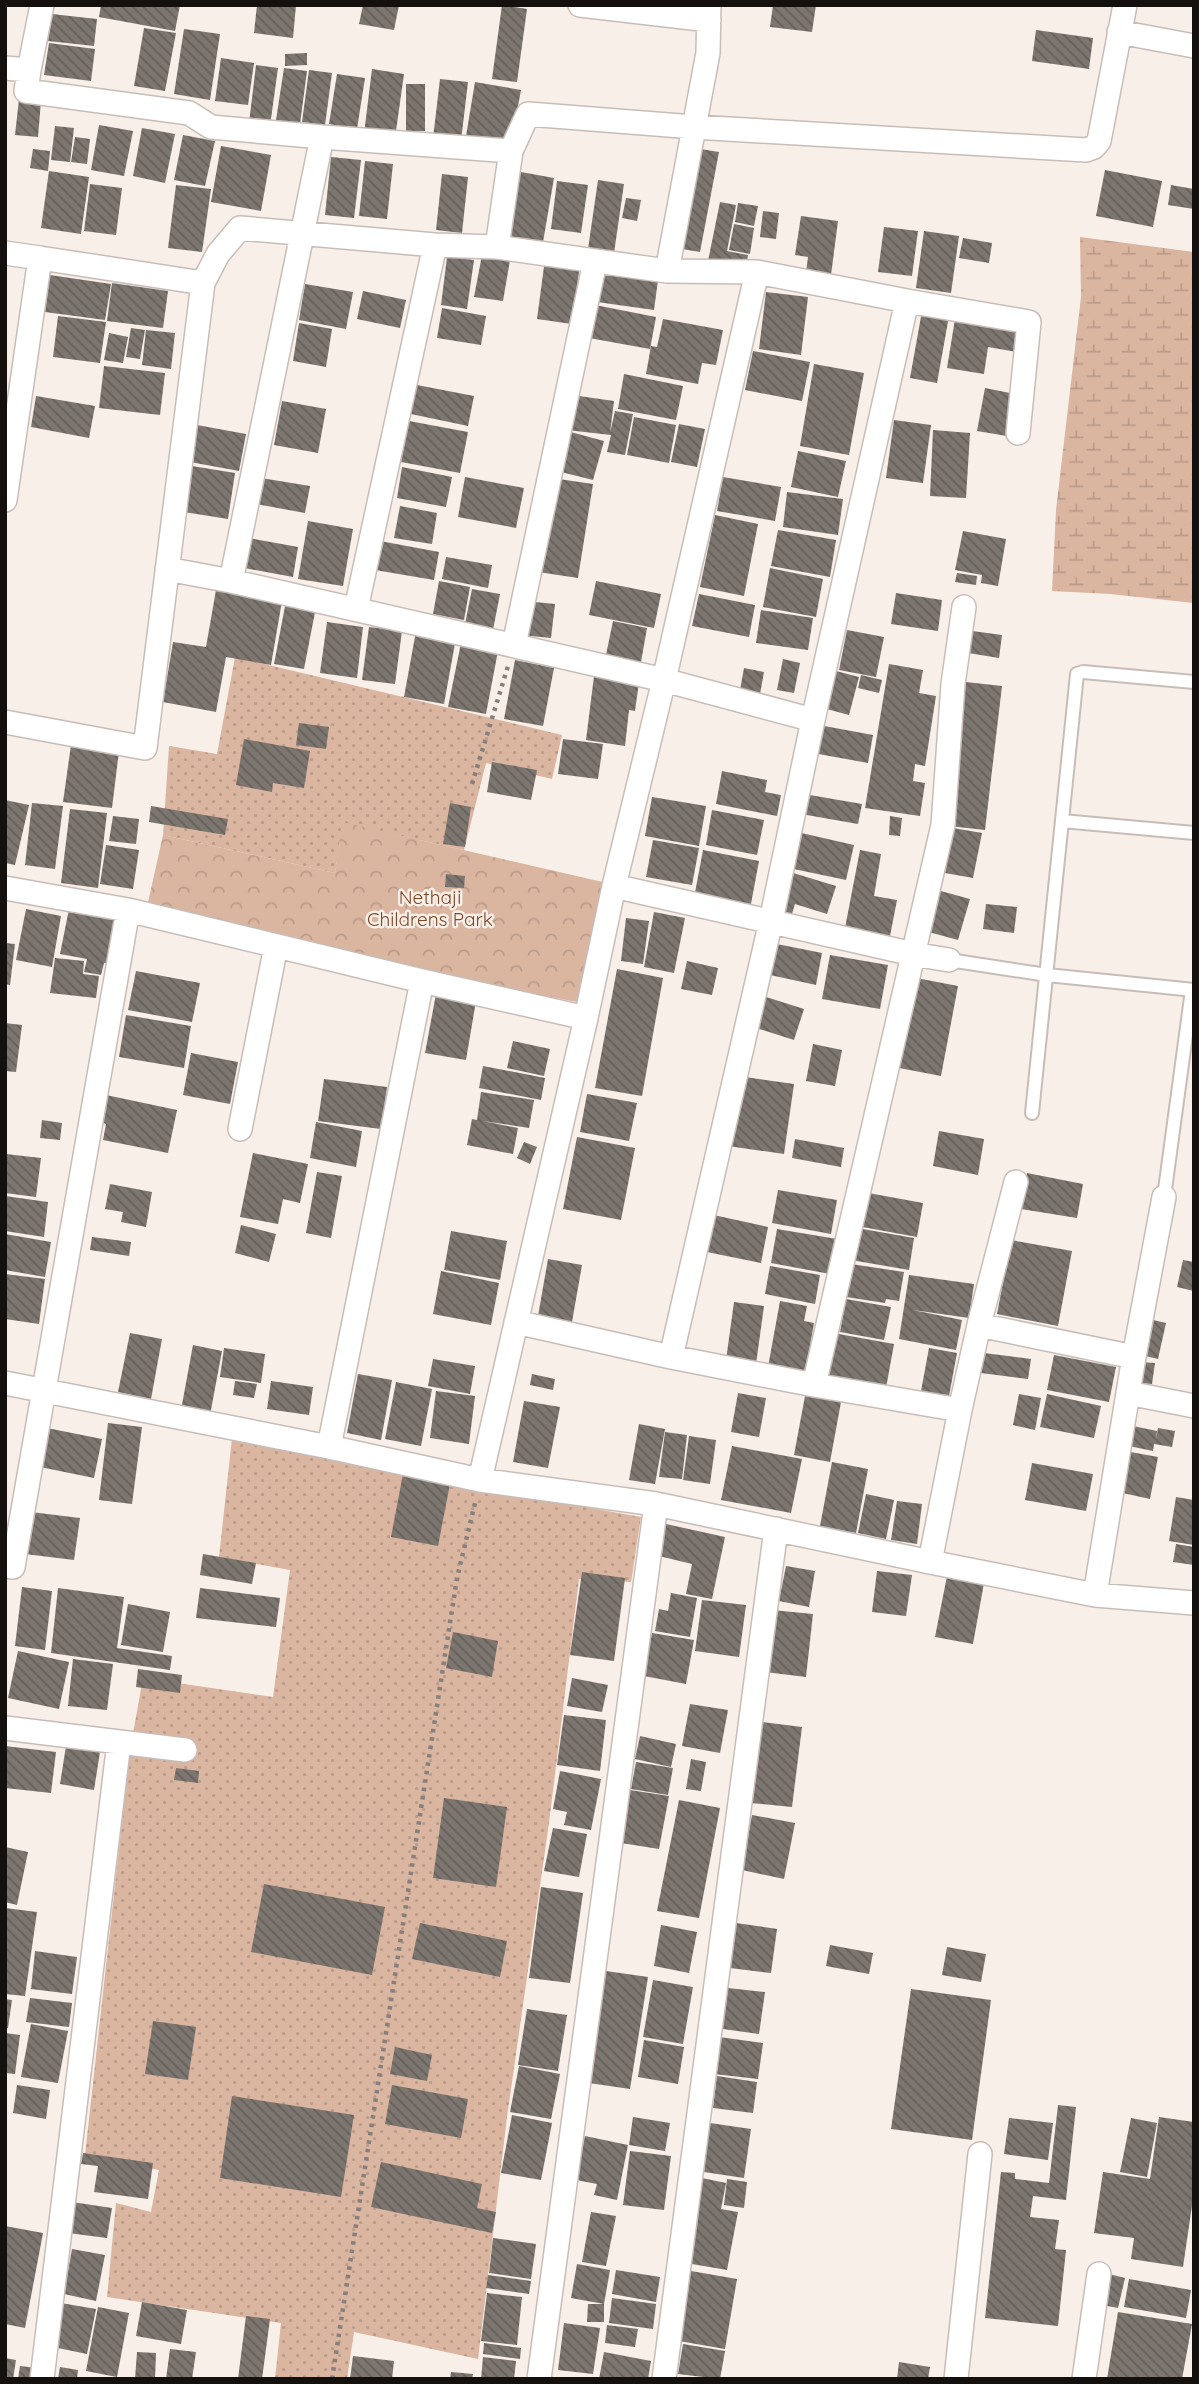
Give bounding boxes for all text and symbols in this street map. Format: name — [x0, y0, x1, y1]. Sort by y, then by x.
park label: Nethaji Childrens Park — [367, 885, 493, 931]

